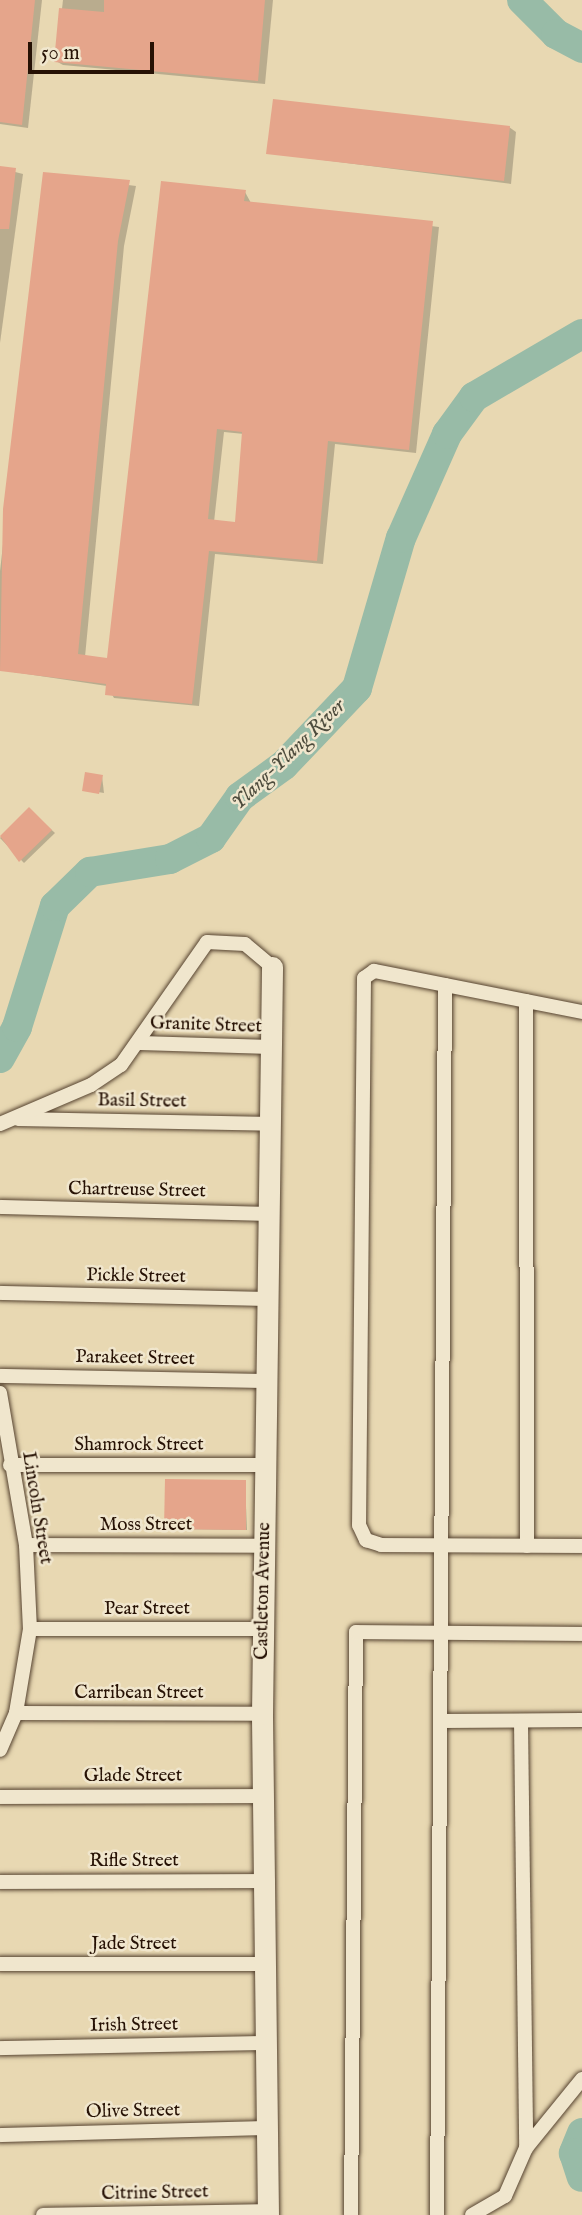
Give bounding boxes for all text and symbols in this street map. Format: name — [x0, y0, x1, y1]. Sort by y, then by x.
scale bar — [32, 28, 158, 72]
text: 50 m — [41, 40, 80, 67]
water label: Ylang-Ylang River — [227, 694, 351, 816]
street label: Granite Street — [150, 1013, 262, 1039]
street label: Basil Street — [97, 1090, 187, 1114]
street label: Chartreuse Street — [68, 1178, 206, 1204]
street label: Pickle Street — [86, 1265, 186, 1289]
street label: Parakeet Street — [75, 1347, 195, 1371]
street label: Shamrock Street — [74, 1435, 204, 1457]
street label: Lincoln Street — [16, 1450, 56, 1566]
street label: Moss Street — [100, 1515, 192, 1537]
street label: Castleton Avenue — [251, 1522, 277, 1660]
street label: Pear Street — [104, 1599, 190, 1621]
street label: Carribean Street — [74, 1683, 204, 1705]
street label: Glade Street — [84, 1766, 182, 1788]
street label: Rifle Street — [89, 1851, 179, 1873]
street label: Jade Street — [91, 1934, 177, 1956]
street label: Irish Street — [90, 2014, 178, 2038]
street label: Olive Street — [86, 2100, 180, 2124]
street label: Citrine Street — [101, 2182, 209, 2206]

